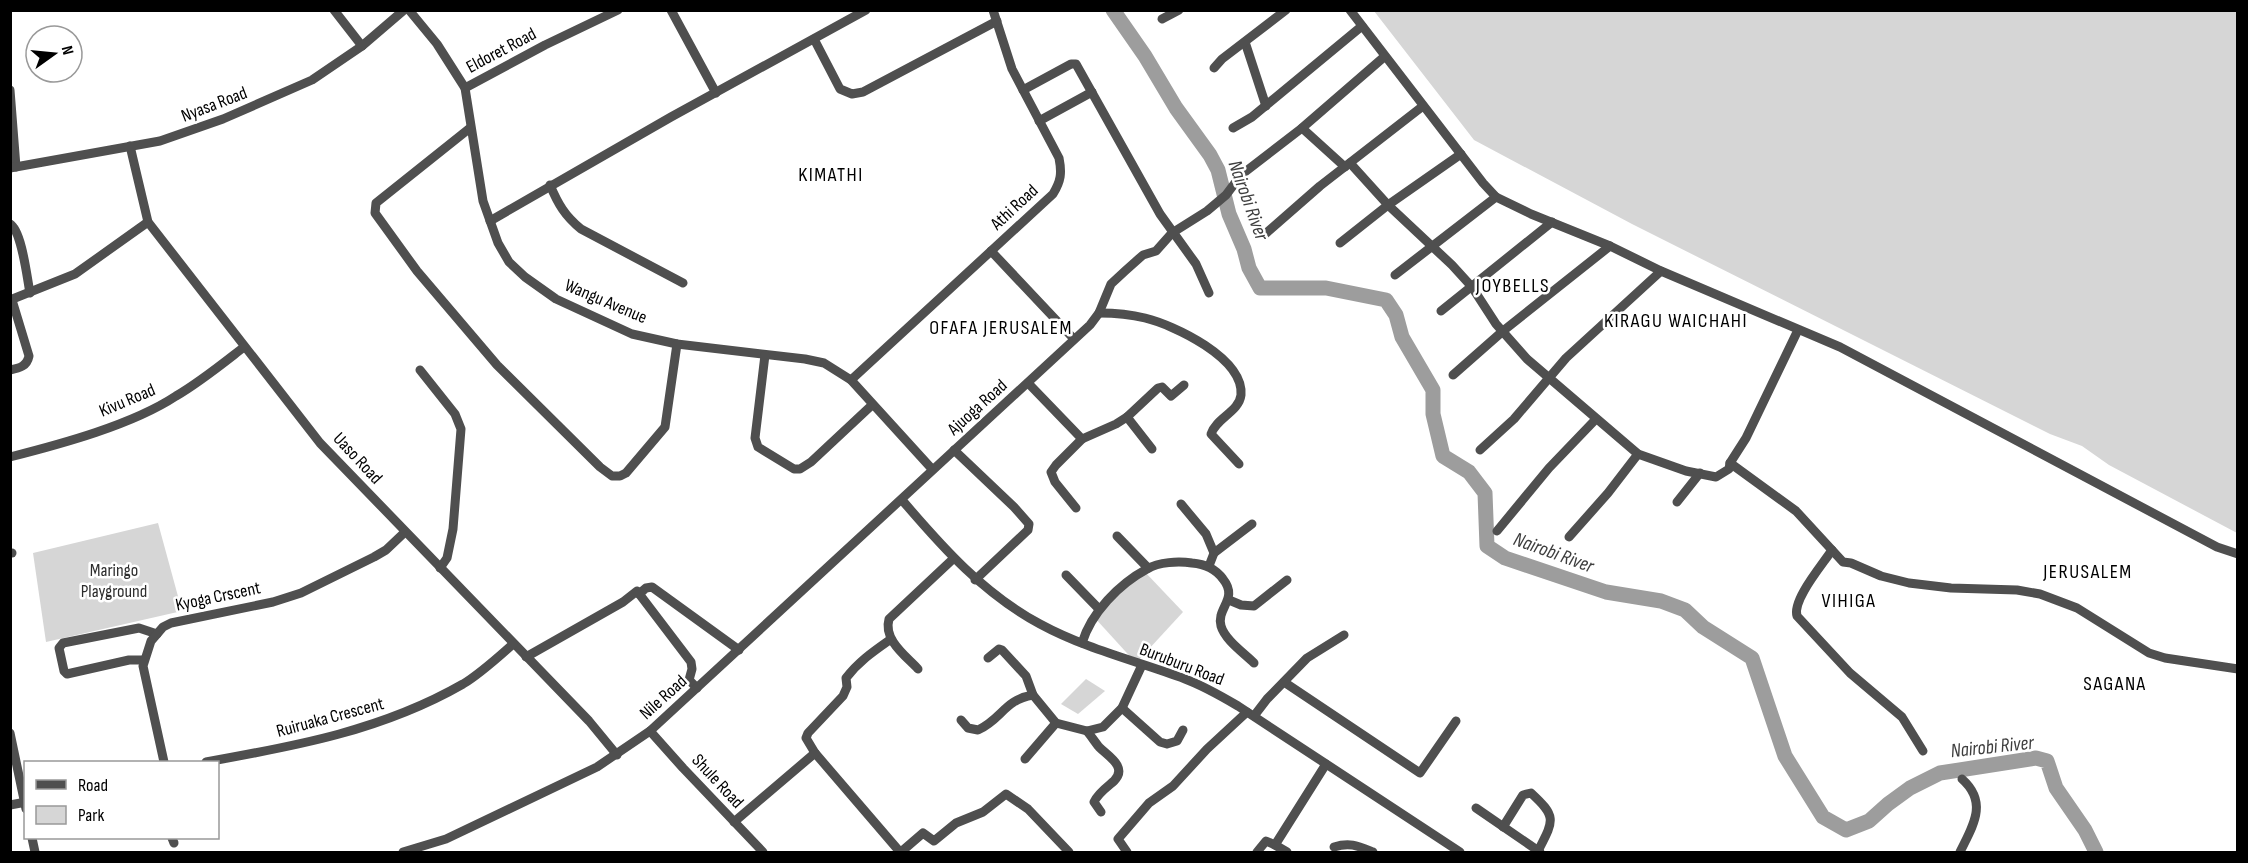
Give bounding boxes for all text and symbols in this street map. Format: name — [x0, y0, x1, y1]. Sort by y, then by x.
street label: Eldoret Road — [463, 23, 540, 78]
north arrow — [24, 24, 84, 84]
text: N — [57, 44, 77, 57]
street label: Nyasa Road — [178, 82, 250, 127]
water label: Nairobi River — [1222, 157, 1274, 245]
district label: KIMATHI — [798, 163, 864, 187]
street label: Athi Road — [986, 180, 1042, 235]
district label: JOYBELLS — [1475, 274, 1550, 298]
street label: Wangu Avenue — [561, 275, 650, 328]
district label: KIRAGU WAICHAHI — [1604, 309, 1748, 333]
district label: OFAFA JERUSALEM — [929, 316, 1073, 340]
street label: Ajuoga Road — [942, 375, 1011, 440]
street label: Kivu Road — [96, 379, 158, 422]
street label: Uaso Road — [329, 428, 387, 488]
water label: Nairobi River — [1510, 527, 1598, 579]
park label: Maringo Playground — [81, 560, 147, 602]
district label: JERUSALEM — [2042, 560, 2133, 584]
street label: Kyoga Crscent — [174, 577, 263, 616]
district label: VIHIGA — [1822, 589, 1876, 613]
street label: Buruburu Road — [1137, 639, 1227, 690]
street label: Nile Road — [636, 671, 691, 724]
district label: SAGANA — [2083, 672, 2147, 696]
street label: Ruiruaka Crescent — [274, 693, 387, 742]
water label: Nairobi River — [1949, 731, 2036, 763]
street label: Shule Road — [687, 750, 748, 813]
legend — [24, 761, 219, 839]
text: Road — [78, 775, 108, 796]
text: Park — [78, 805, 104, 826]

